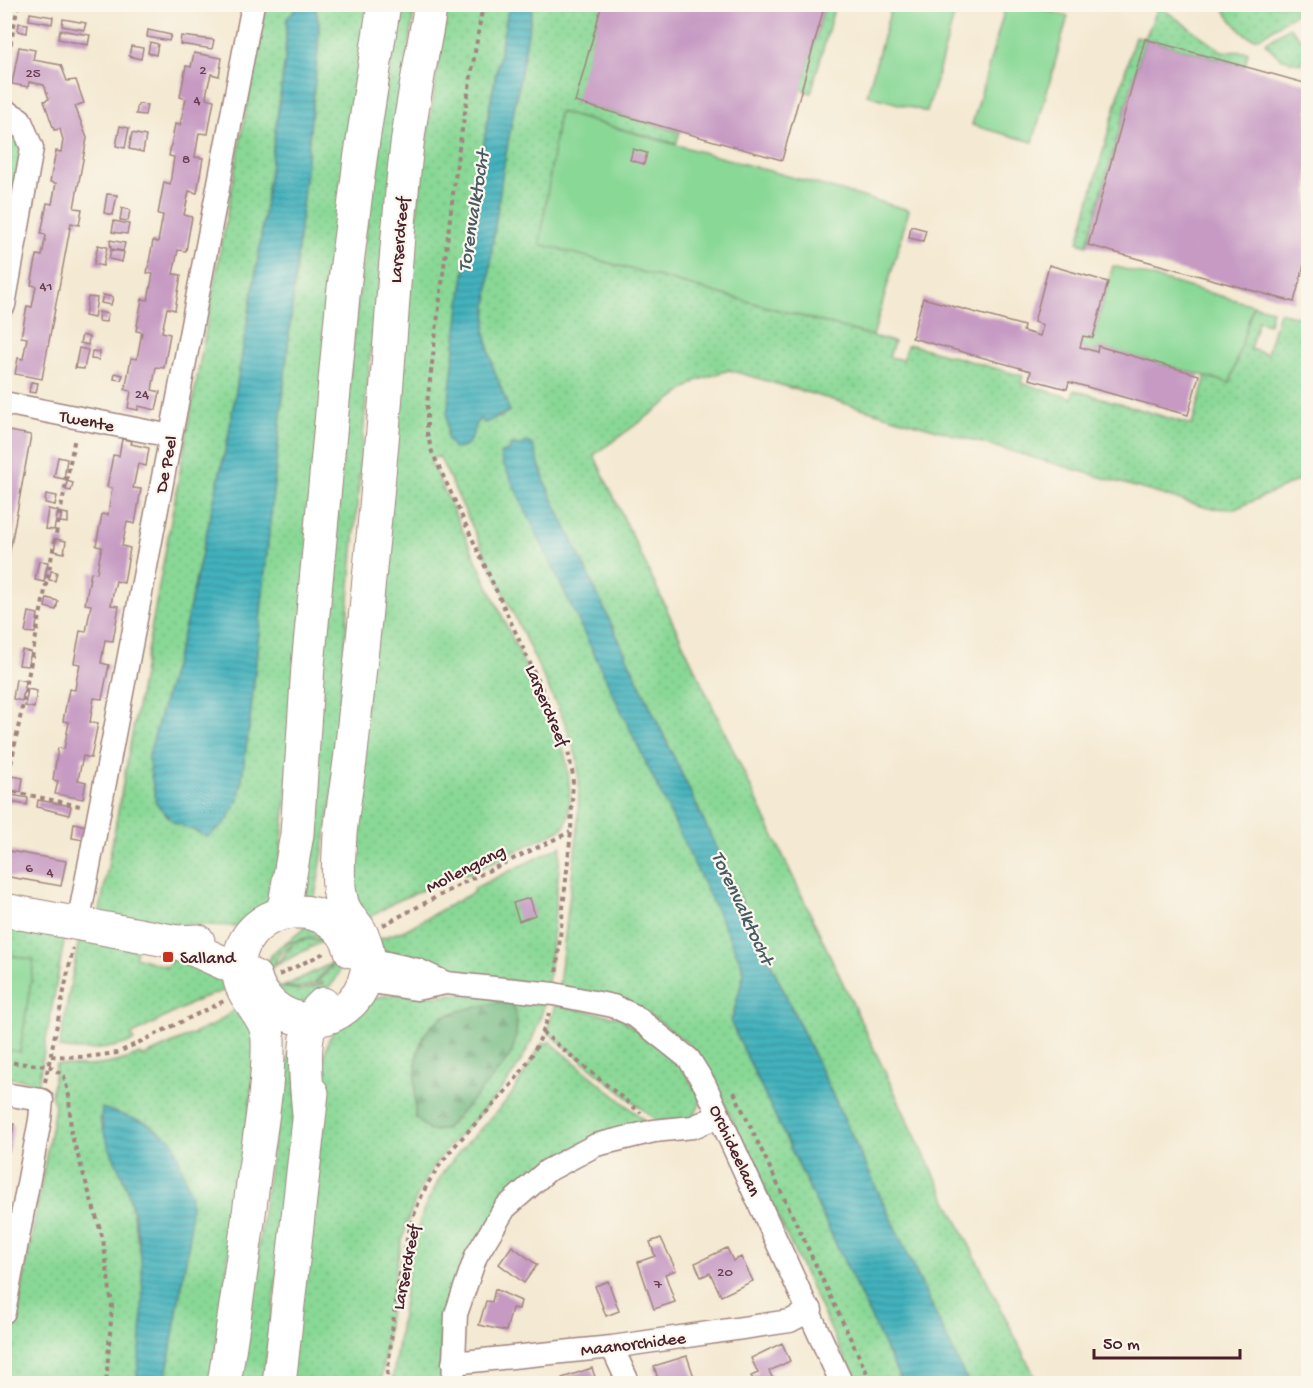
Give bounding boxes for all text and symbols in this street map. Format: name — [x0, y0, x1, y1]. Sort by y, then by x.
house number: 2 — [199, 62, 207, 80]
house number: 25 — [25, 65, 41, 83]
house number: 4 — [193, 92, 201, 110]
water label: Torenvalktocht — [455, 145, 497, 274]
house number: 8 — [182, 151, 190, 169]
street label: Larserdreef — [386, 195, 415, 284]
house number: 41 — [39, 278, 53, 296]
house number: 24 — [135, 386, 149, 404]
street label: Twente — [56, 407, 116, 438]
street label: De Peel — [151, 434, 183, 496]
street label: Larserdreef — [519, 662, 573, 751]
street label: Mollengang — [423, 841, 509, 899]
water label: Torenvalktocht — [705, 848, 779, 972]
house number: 6 — [25, 860, 33, 878]
house number: 4 — [46, 864, 54, 882]
place label: Salland — [180, 949, 237, 970]
marker: Salland — [161, 950, 175, 964]
street label: Orchideelaan — [703, 1102, 764, 1201]
street label: Larserdreef — [389, 1222, 426, 1312]
house number: 20 — [717, 1264, 733, 1282]
house number: 7 — [653, 1276, 663, 1294]
scale bar — [1094, 1322, 1240, 1360]
street label: Maanorchidee — [580, 1329, 688, 1362]
text: 50 m — [1103, 1335, 1140, 1356]

